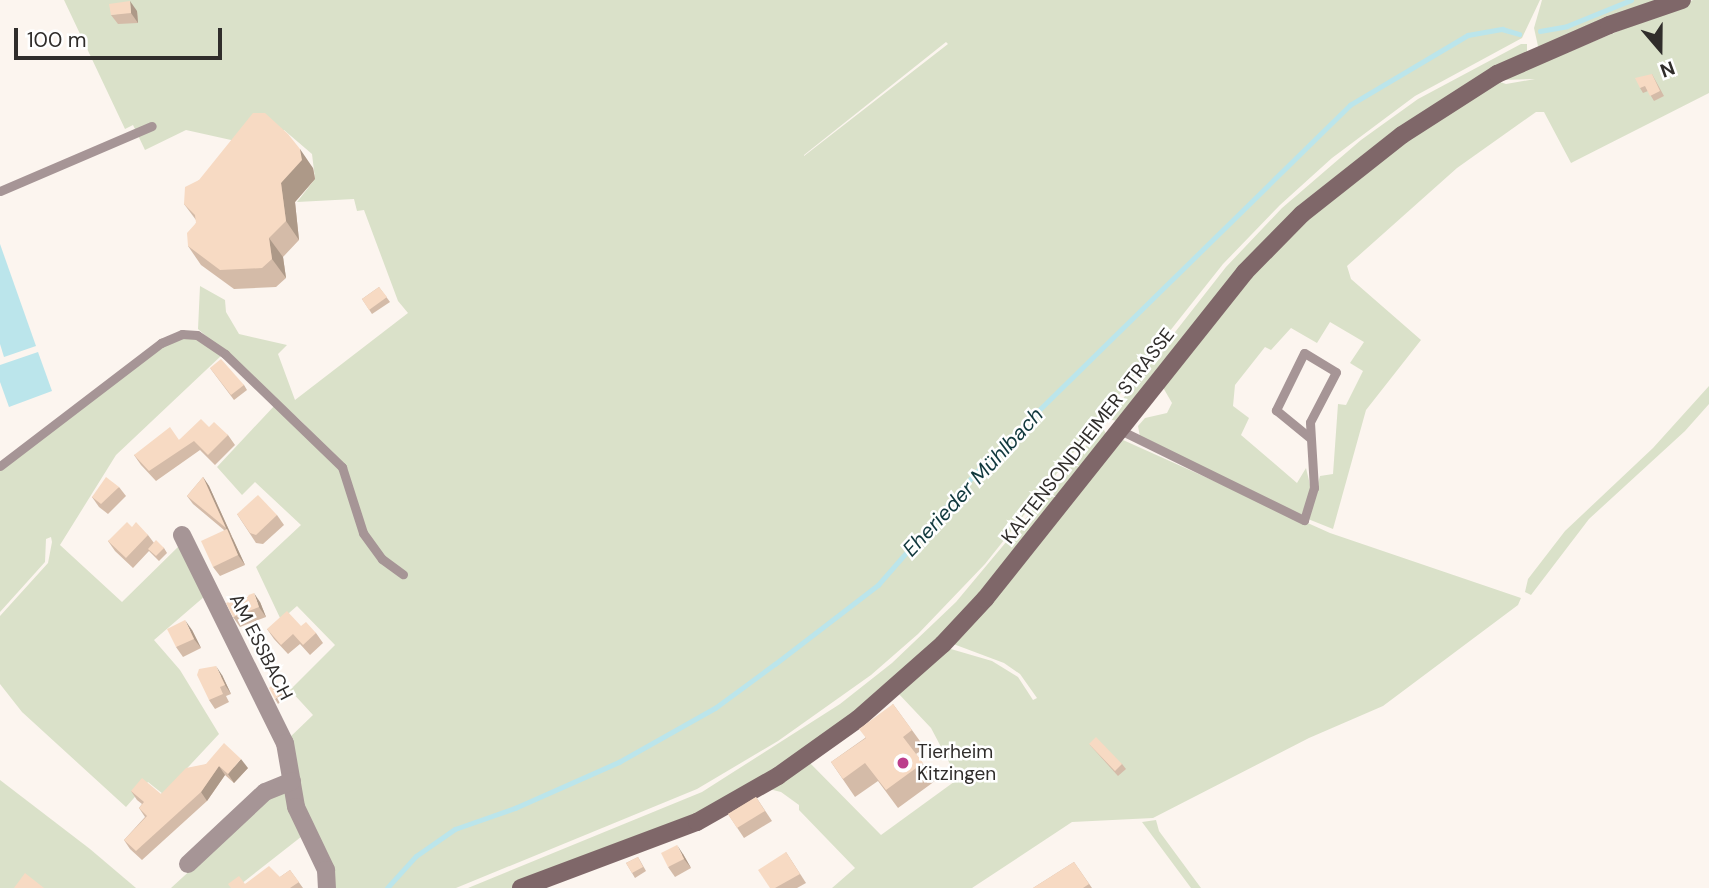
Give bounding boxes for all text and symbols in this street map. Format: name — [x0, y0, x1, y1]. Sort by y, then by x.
scale bar — [18, 14, 226, 58]
north arrow — [1625, 14, 1695, 84]
text: 100 m — [27, 26, 87, 54]
text: N — [1657, 55, 1678, 83]
street label: KALTENSONDHEIMER STRASSE — [997, 324, 1179, 548]
water label: Eherieder Mühlbach — [897, 402, 1049, 562]
street label: AM ESSBACH — [224, 590, 298, 704]
place label: Tierheim Kitzingen — [917, 741, 996, 785]
marker: Tierheim Kitzingen — [895, 755, 911, 771]

